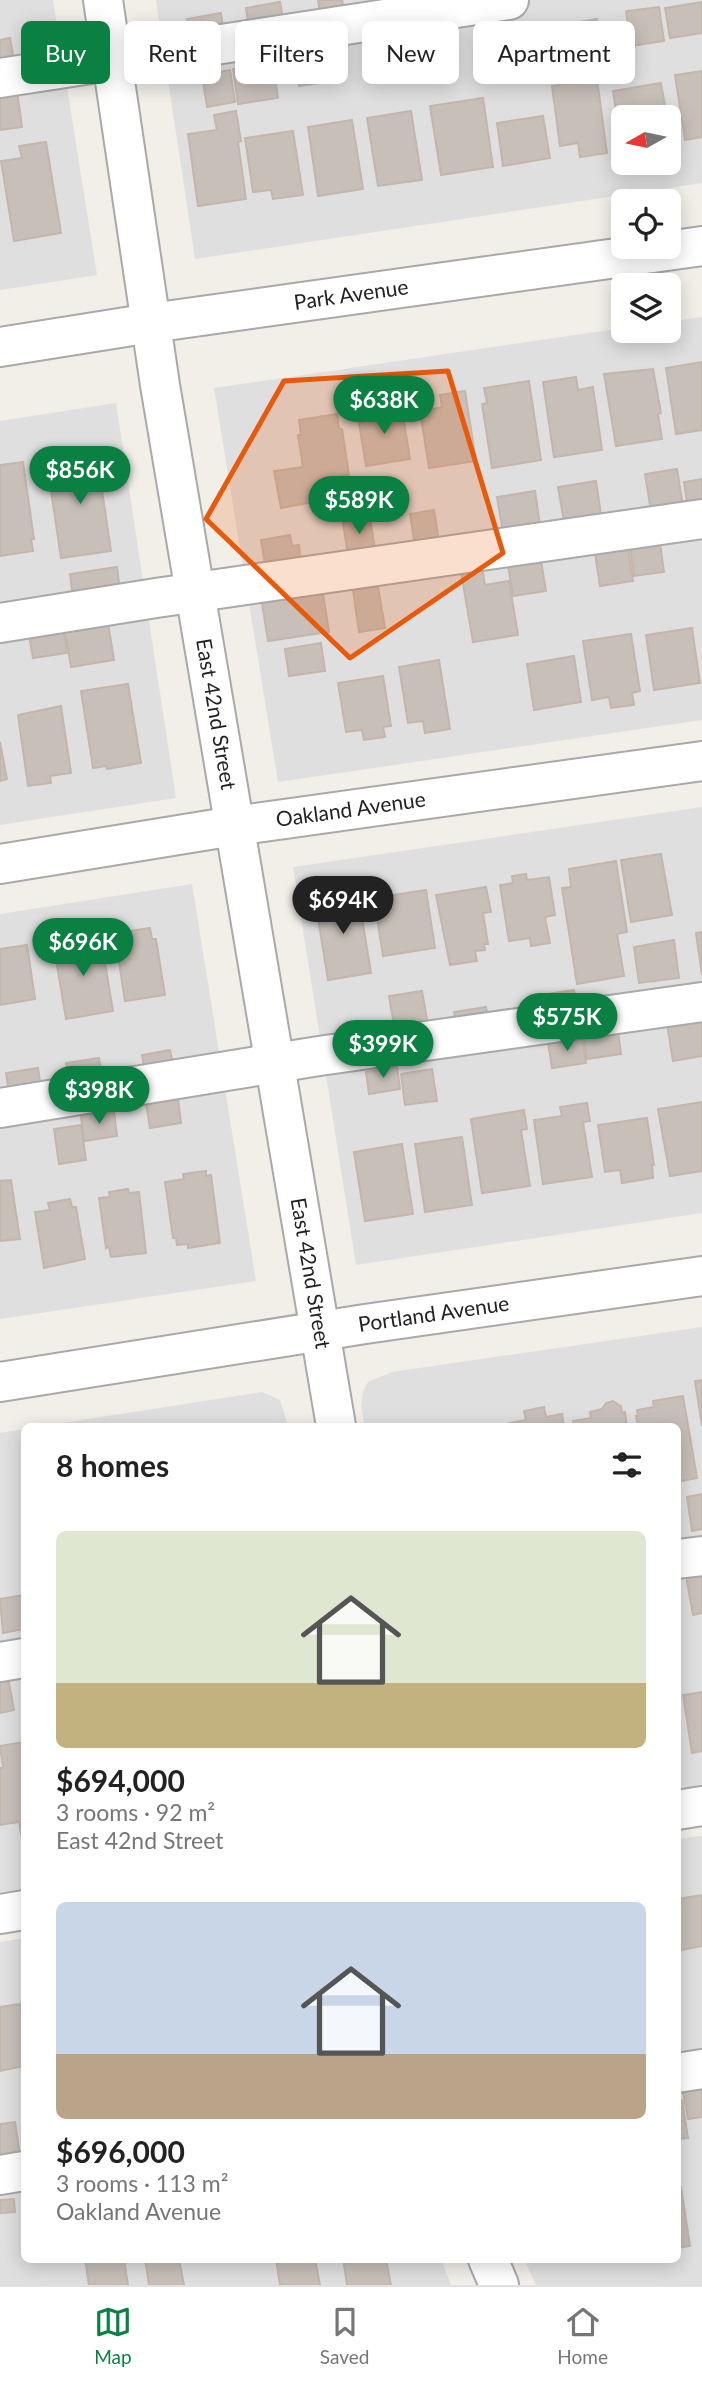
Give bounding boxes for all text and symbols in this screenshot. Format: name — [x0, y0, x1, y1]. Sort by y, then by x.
chip: Buy — [21, 21, 110, 84]
chip: Rent — [124, 21, 221, 84]
chip: Filters — [235, 21, 348, 84]
chip: New — [362, 21, 459, 84]
chip: Apartment — [473, 21, 635, 84]
north arrow — [611, 105, 681, 175]
map controls — [611, 105, 681, 343]
button: locate — [611, 189, 681, 259]
street label: Park Avenue — [292, 273, 410, 314]
button: layers — [611, 273, 681, 343]
pin: $638K — [335, 376, 433, 436]
text: $638K — [349, 385, 419, 413]
pin: $856K — [31, 447, 129, 506]
text: $856K — [45, 455, 115, 483]
pin: $589K — [310, 476, 408, 536]
text: $589K — [324, 485, 394, 513]
street label: East 42nd Street — [192, 636, 242, 792]
street label: Oakland Avenue — [274, 786, 427, 831]
pin: $694K — [294, 876, 392, 936]
text: $694K — [308, 885, 378, 913]
pin: $696K — [34, 918, 132, 978]
text: $696K — [48, 927, 118, 955]
pin: $575K — [518, 993, 616, 1053]
text: $575K — [532, 1002, 602, 1030]
pin: $399K — [334, 1020, 432, 1080]
text: $399K — [348, 1029, 418, 1057]
pin: $398K — [50, 1066, 148, 1126]
text: $398K — [64, 1075, 134, 1103]
street label: East 42nd Street — [287, 1195, 337, 1351]
street label: Portland Avenue — [356, 1290, 511, 1336]
icon: filters — [608, 1446, 646, 1484]
text: 8 homes — [56, 1447, 169, 1483]
icon: home — [288, 1577, 414, 1703]
text: $694,000 — [56, 1762, 185, 1798]
text: 3 rooms · 92 m² — [56, 1798, 215, 1826]
text: East 42nd Street — [56, 1826, 224, 1854]
icon: home — [288, 1948, 414, 2074]
text: $696,000 — [56, 2133, 185, 2169]
text: 3 rooms · 113 m² — [56, 2169, 228, 2197]
text: Oakland Avenue — [56, 2197, 221, 2225]
tab: Map — [94, 2303, 132, 2368]
tab: Saved — [320, 2303, 369, 2368]
tab: Home — [557, 2303, 608, 2368]

